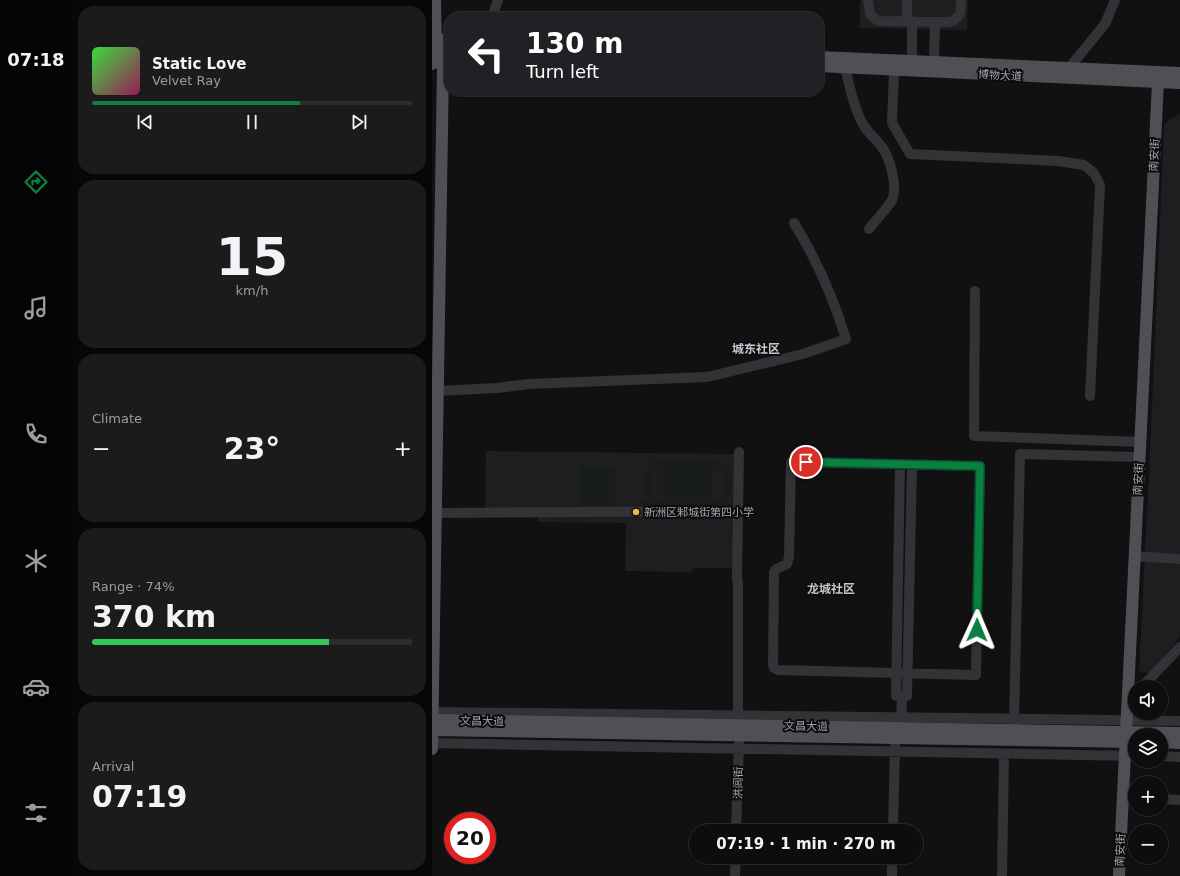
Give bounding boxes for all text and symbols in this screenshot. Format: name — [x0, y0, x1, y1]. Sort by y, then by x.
text: 130 m — [526, 27, 623, 60]
icon: left — [460, 28, 512, 80]
text: 07:18 — [7, 49, 65, 70]
text: Static Love — [152, 55, 246, 73]
text: Turn left — [526, 61, 599, 82]
street label: 博物大道 — [978, 68, 1022, 83]
text: Velvet Ray — [152, 73, 221, 88]
icon: previous — [134, 111, 156, 133]
icon: pause — [241, 111, 263, 133]
icon: next — [348, 111, 370, 133]
street label: 南安街 — [1147, 138, 1162, 172]
icon: directions — [22, 168, 50, 196]
text: 15 — [216, 227, 288, 287]
text: km/h — [236, 283, 268, 298]
icon: music — [22, 294, 50, 322]
district label: 城东社区 — [732, 342, 780, 356]
text: Climate — [92, 411, 142, 426]
icon: phone — [22, 420, 50, 448]
text: 23° — [224, 431, 280, 466]
text: − — [92, 436, 110, 461]
text: + — [394, 436, 412, 461]
pin — [789, 445, 823, 479]
icon: arrive — [795, 451, 817, 473]
street label: 南安街 — [1131, 462, 1146, 496]
place label: 新洲区邾城街第四小学 — [644, 506, 754, 519]
marker: 新洲区邾城街第四小学 — [631, 507, 641, 517]
icon: climate — [22, 547, 50, 575]
text: Range · 74% — [92, 579, 175, 594]
district label: 龙城社区 — [807, 582, 855, 596]
text: 370 km — [92, 599, 216, 634]
position arrow — [956, 609, 998, 651]
icon: car — [22, 673, 50, 701]
map controls — [1128, 680, 1168, 864]
button: sound — [1128, 680, 1168, 720]
street label: 文昌大道 — [460, 715, 504, 728]
street label: 文昌大道 — [784, 720, 828, 733]
button: layers — [1128, 728, 1168, 768]
text: Arrival — [92, 759, 134, 774]
street label: 洪闾街 — [732, 766, 745, 800]
button: + — [1128, 776, 1168, 816]
text: 07:19 — [92, 779, 188, 814]
icon: filters — [22, 799, 50, 827]
speed limit sign: 20 — [444, 812, 496, 864]
button: − — [1128, 824, 1168, 864]
street label: 南安街 — [1113, 833, 1128, 867]
text: 07:19 · 1 min · 270 m — [716, 835, 896, 853]

